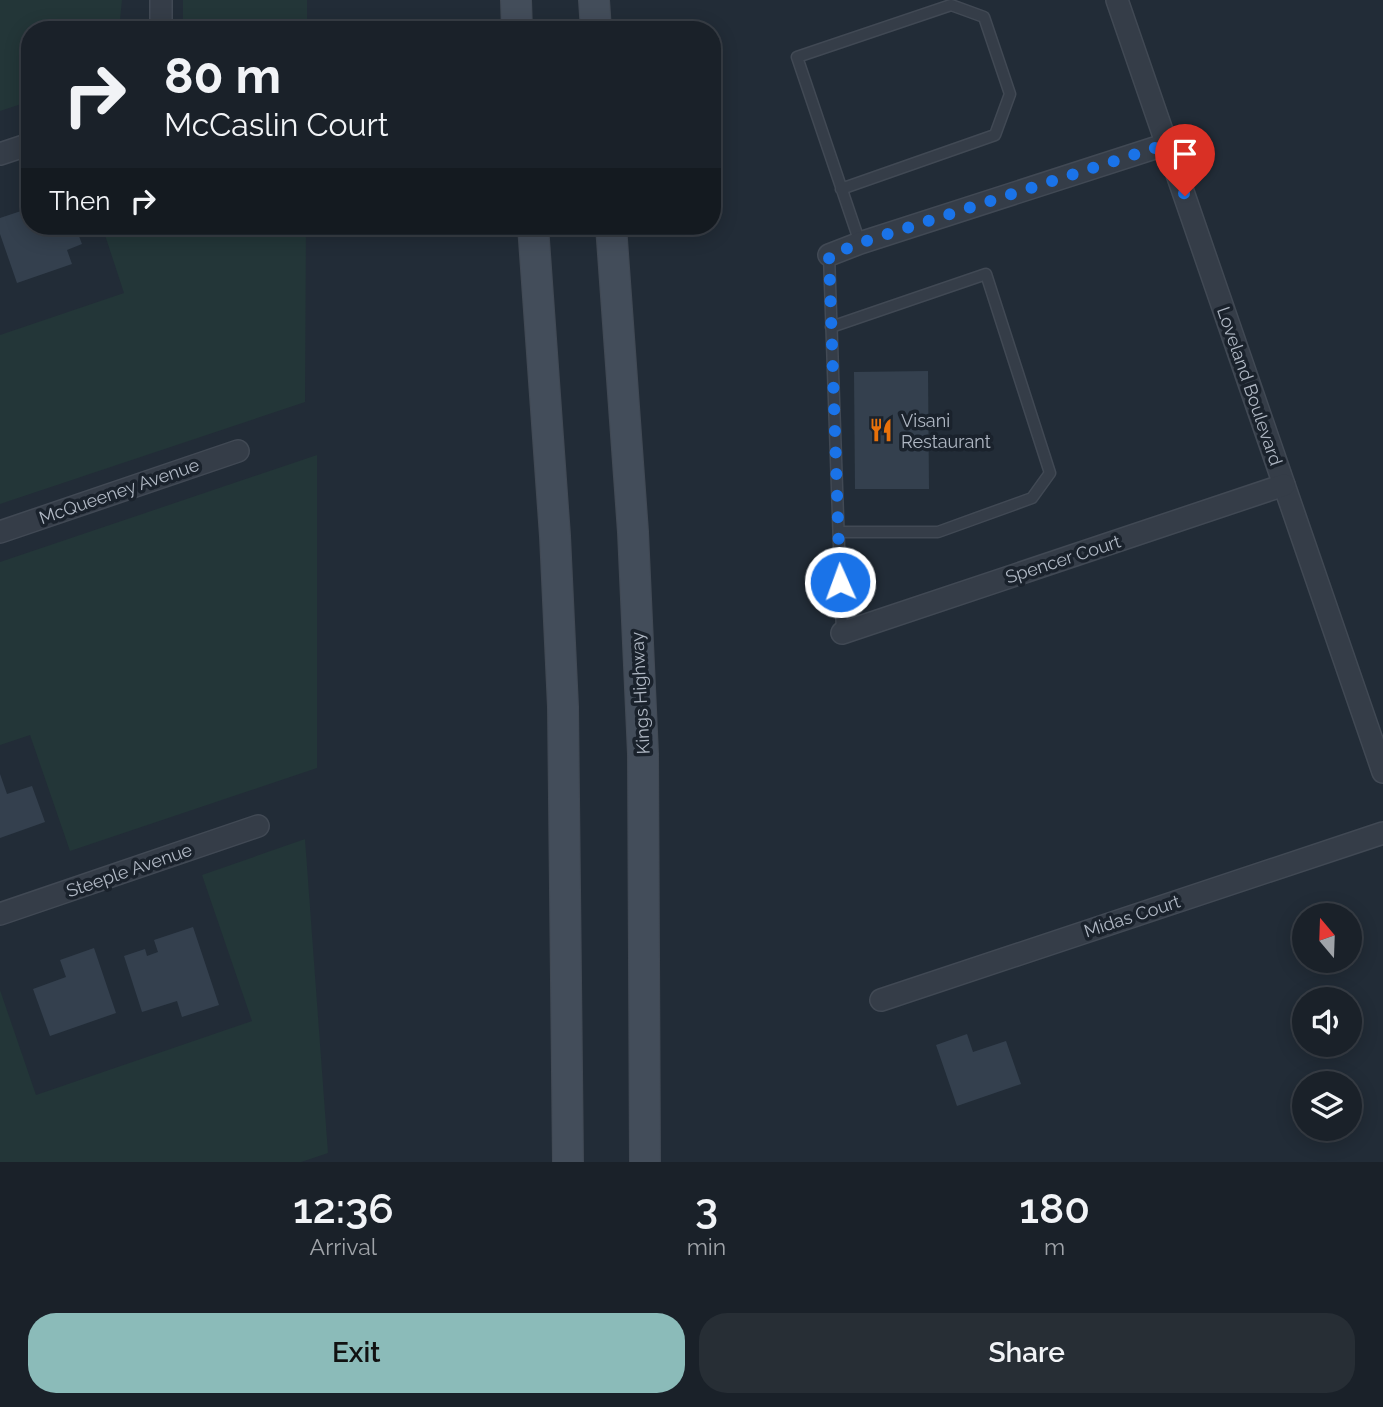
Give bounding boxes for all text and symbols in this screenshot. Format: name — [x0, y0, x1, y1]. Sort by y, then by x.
text: 80 m — [164, 47, 281, 104]
icon: right — [49, 49, 140, 140]
text: McCaslin Court — [164, 106, 389, 143]
pin — [1155, 124, 1215, 196]
icon: arrive — [1166, 135, 1204, 173]
icon: right — [124, 182, 162, 220]
text: Then — [49, 186, 110, 216]
street label: Loveland Boulevard — [1213, 304, 1287, 468]
place label: Visani Restaurant — [901, 410, 991, 452]
restaurant icon: Visani Restaurant — [867, 416, 895, 444]
street label: McQueeney Avenue — [36, 454, 202, 528]
street label: Spencer Court — [1003, 530, 1123, 588]
position arrow — [803, 545, 877, 619]
street label: Kings Highway — [626, 631, 654, 755]
street label: Steeple Avenue — [63, 839, 195, 901]
street label: Midas Court — [1081, 891, 1183, 941]
north arrow — [1292, 903, 1362, 973]
map controls — [1292, 903, 1362, 1141]
button: sound — [1292, 987, 1362, 1057]
button: layers — [1292, 1071, 1362, 1141]
text: 12:36 — [293, 1184, 394, 1233]
text: 3 — [695, 1184, 718, 1233]
text: 180 — [1019, 1184, 1090, 1233]
text: Arrival — [310, 1233, 377, 1260]
text: min — [687, 1233, 726, 1260]
text: m — [1044, 1233, 1065, 1260]
button: Exit — [28, 1313, 685, 1393]
button: Share — [699, 1313, 1355, 1393]

